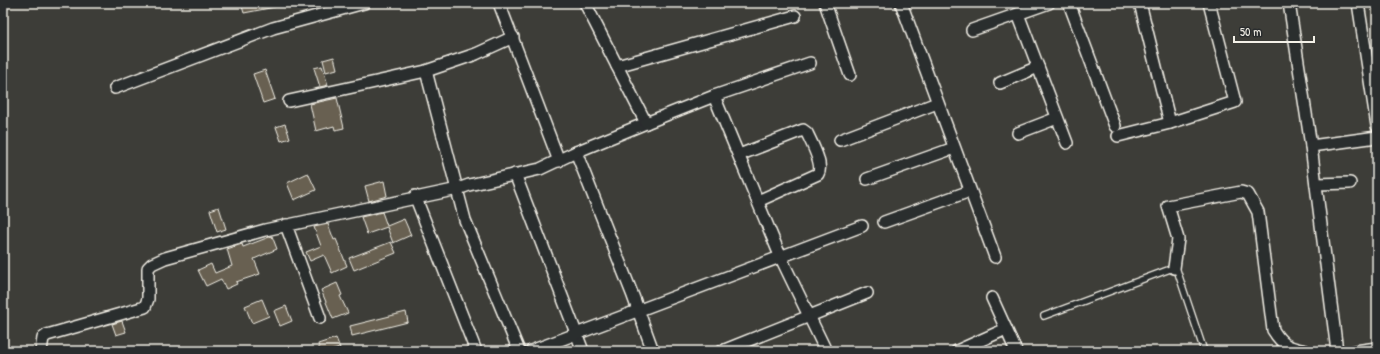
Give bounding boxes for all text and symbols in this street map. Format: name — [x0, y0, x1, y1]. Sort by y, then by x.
scale bar — [1234, 18, 1314, 44]
text: 50 m — [1240, 23, 1261, 40]

